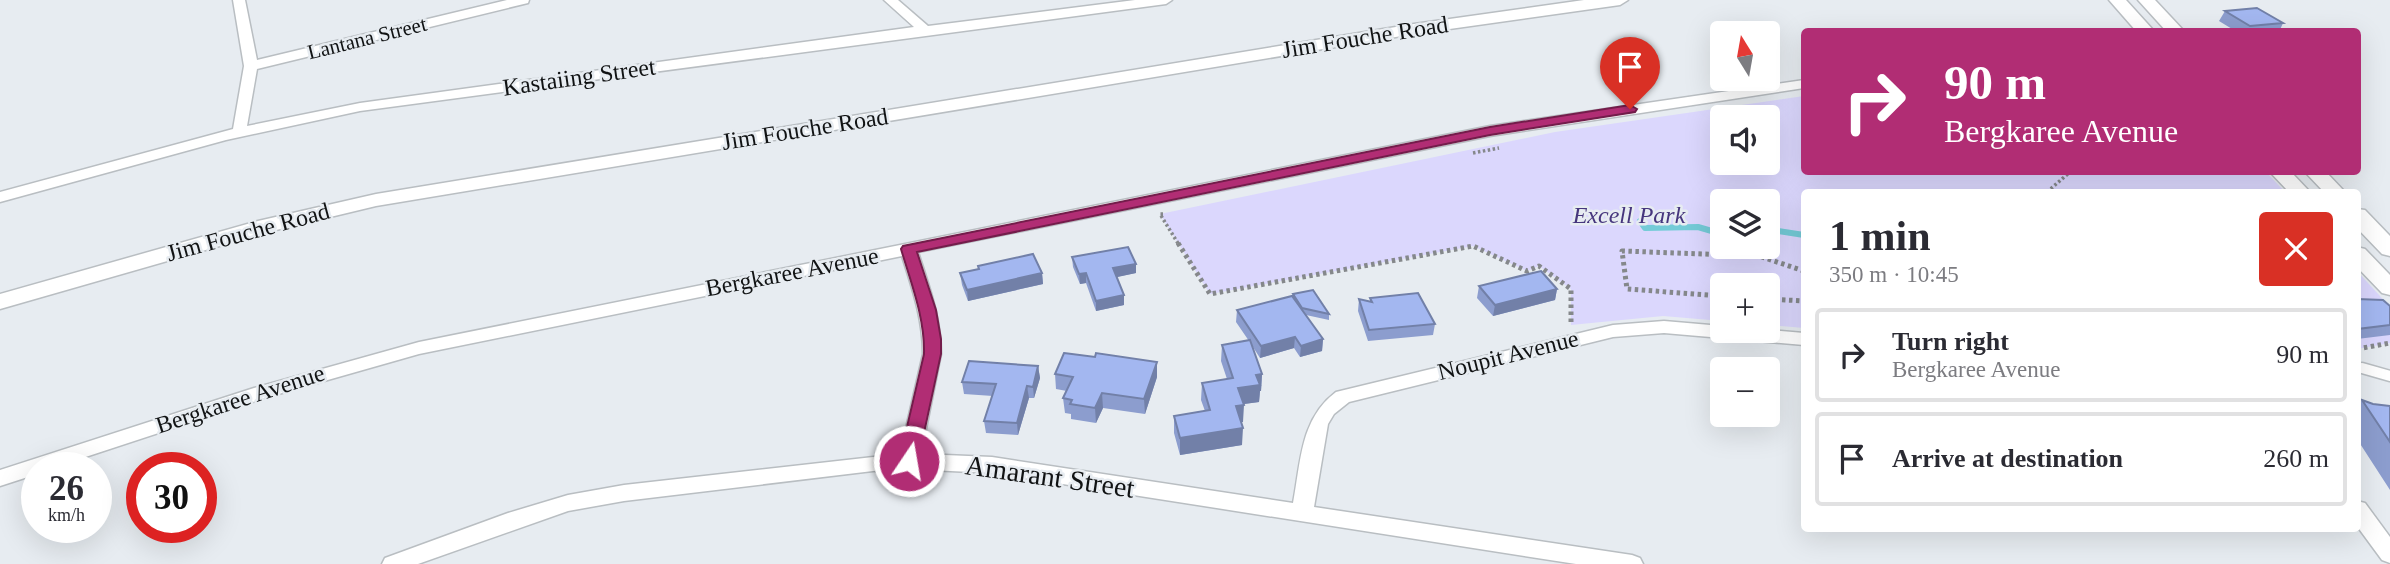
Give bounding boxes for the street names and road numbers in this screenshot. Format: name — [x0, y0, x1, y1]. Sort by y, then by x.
street label: Jim Fouche Road — [1280, 11, 1450, 63]
street label: Lantana Street — [305, 12, 429, 64]
street label: Kastaiing Street — [501, 53, 657, 101]
street label: Jim Fouche Road — [720, 103, 890, 155]
street label: Jim Fouche Road — [163, 198, 333, 266]
street label: Bergkaree Avenue — [703, 242, 881, 302]
street label: Noupit Avenue — [1435, 325, 1581, 385]
street label: Bergkaree Avenue — [152, 359, 328, 439]
street label: Amarant Street — [963, 449, 1137, 504]

